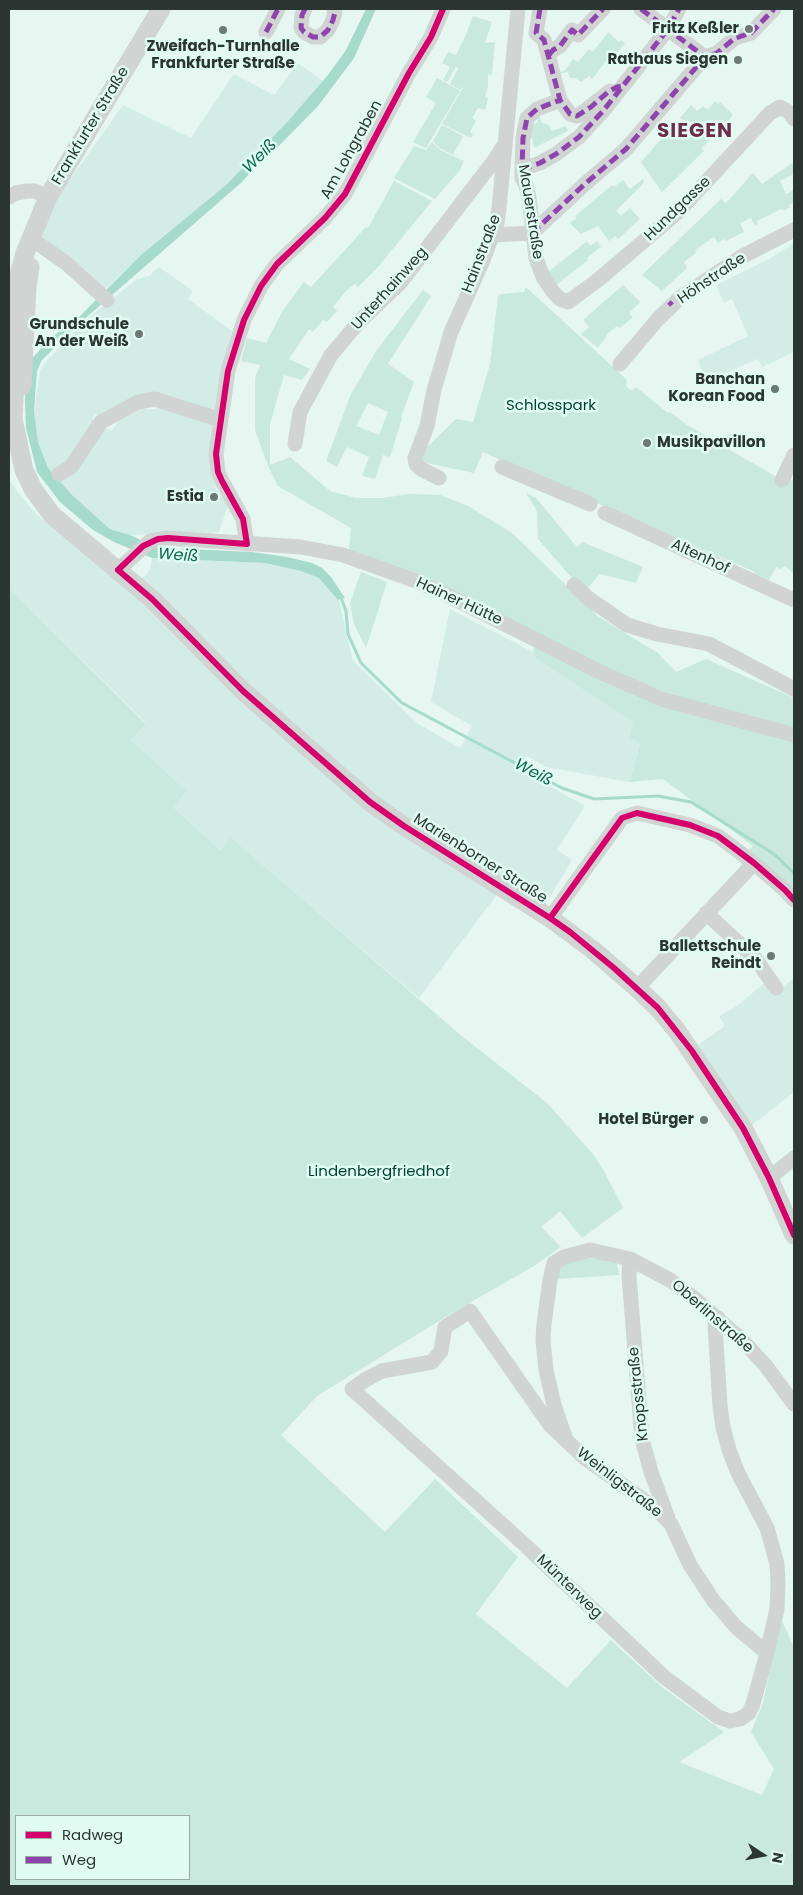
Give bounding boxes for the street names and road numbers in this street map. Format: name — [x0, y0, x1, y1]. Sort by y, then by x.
street label: Frankfurter Straße — [49, 64, 133, 188]
street label: Am Lohgraben — [317, 97, 387, 203]
street label: Mauerstraße — [514, 163, 546, 261]
street label: Hundgasse — [641, 173, 715, 245]
street label: Hainstraße — [459, 212, 505, 296]
street label: Unterhainweg — [348, 244, 432, 334]
street label: Höhstraße — [675, 250, 749, 308]
street label: Altenhof — [668, 536, 732, 578]
street label: Hainer Hütte — [413, 574, 505, 630]
street label: Marienborner Straße — [410, 810, 550, 908]
street label: Oberlinstraße — [667, 1277, 757, 1357]
street label: Knopsstraße — [625, 1346, 653, 1442]
street label: Weinligstraße — [573, 1444, 665, 1522]
street label: Münterweg — [532, 1551, 606, 1623]

